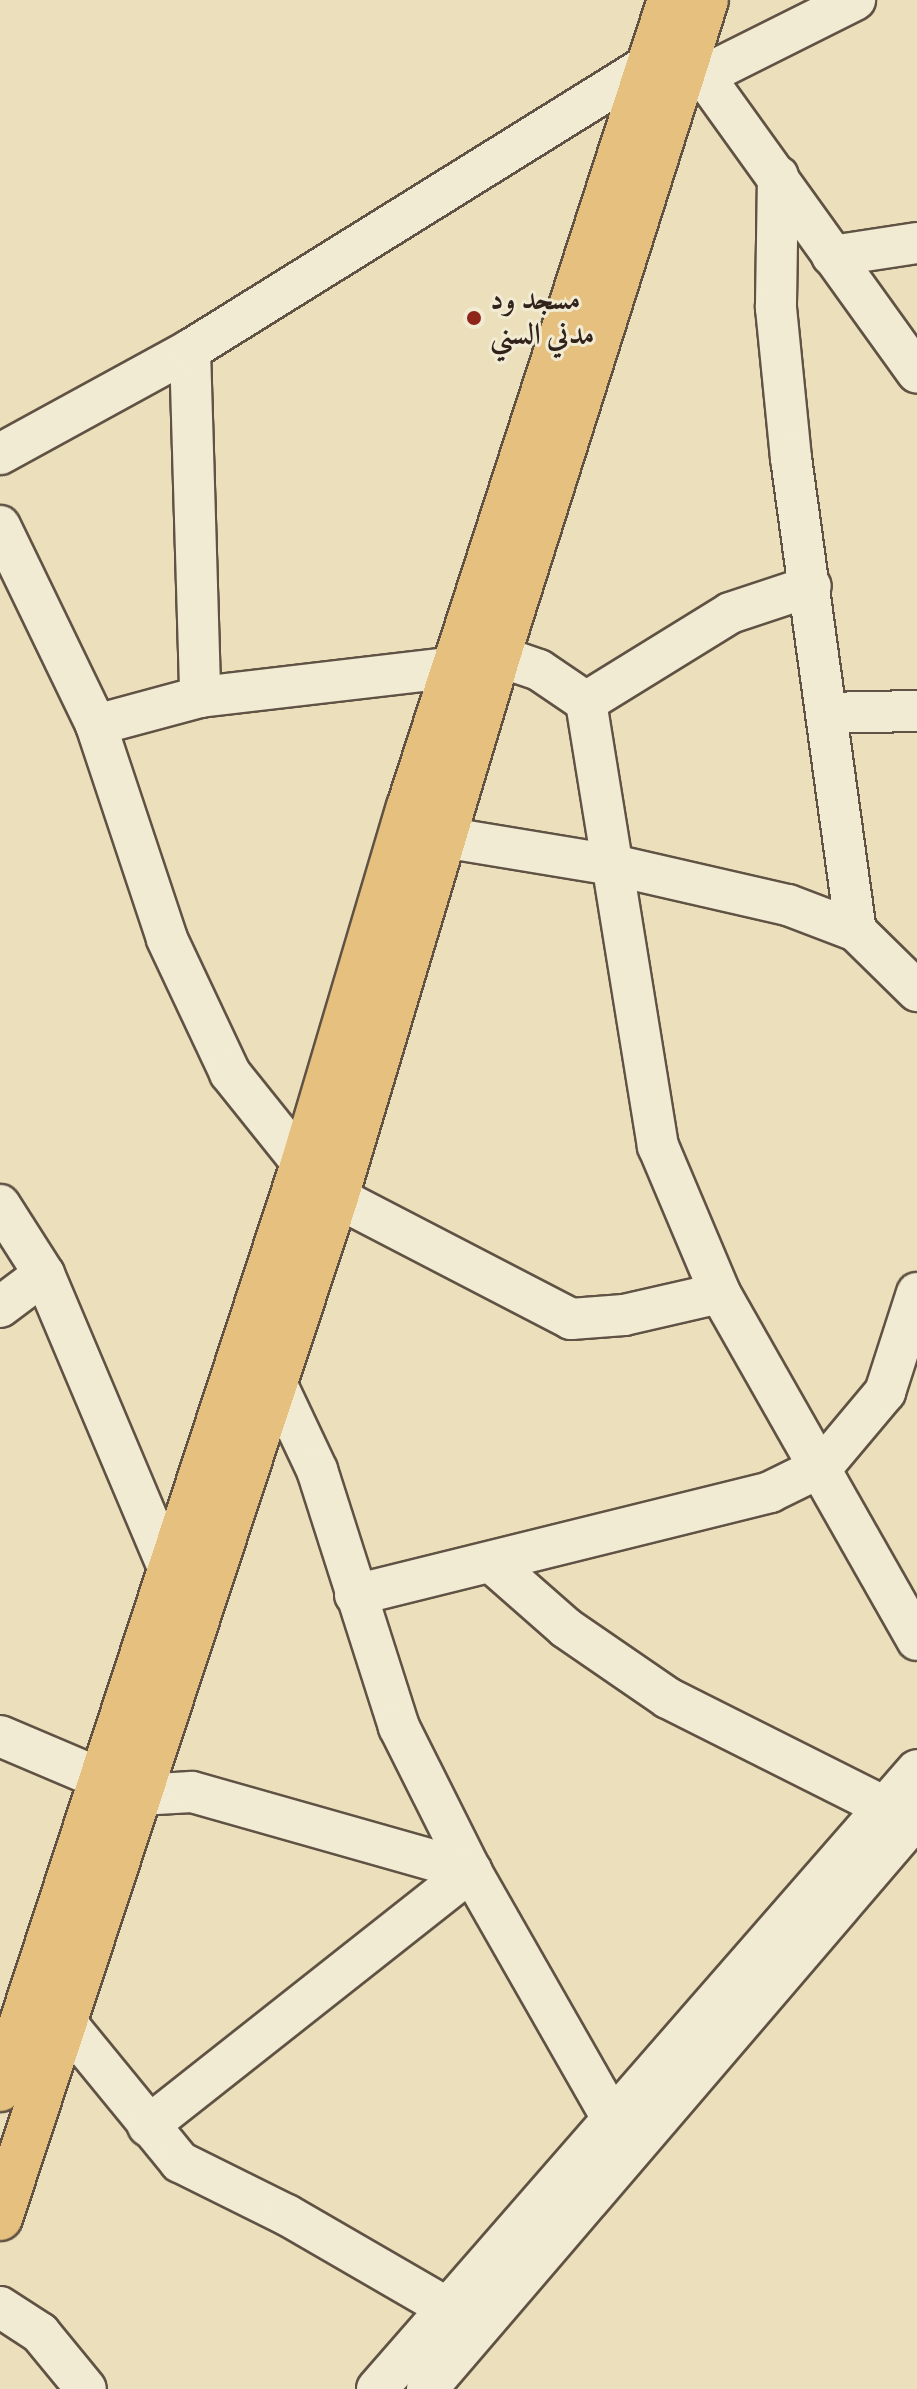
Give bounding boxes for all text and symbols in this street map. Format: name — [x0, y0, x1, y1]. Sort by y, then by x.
place label: مسجد ود مدني السني — [490, 283, 594, 354]
marker: مسجد ود مدني السني — [465, 309, 483, 327]

